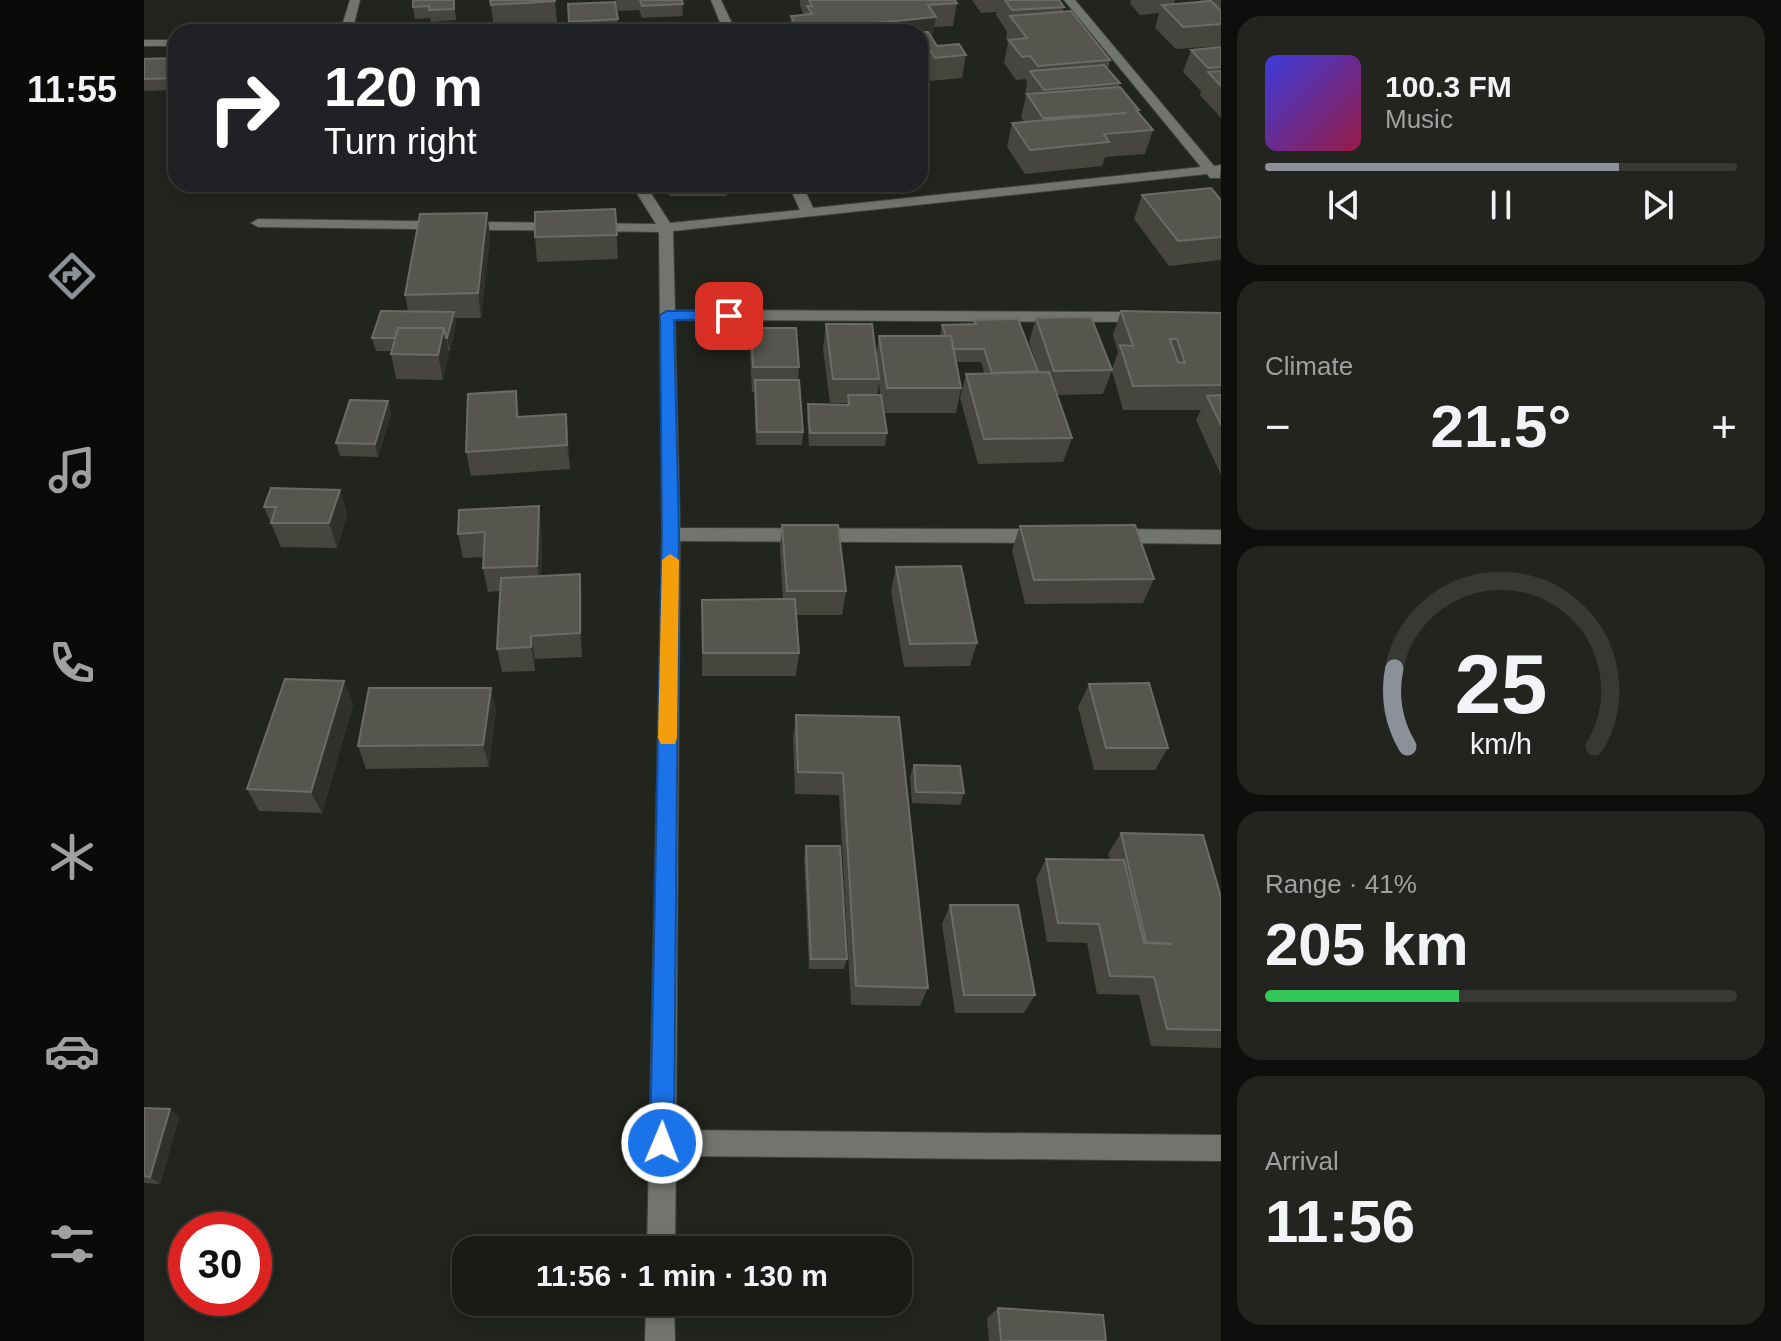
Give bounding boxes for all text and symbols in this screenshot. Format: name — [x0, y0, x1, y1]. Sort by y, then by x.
text: 120 m — [324, 55, 483, 118]
icon: right — [192, 56, 296, 160]
text: 11:55 — [27, 69, 117, 110]
text: 100.3 FM — [1385, 70, 1512, 103]
text: Music — [1385, 104, 1453, 134]
text: Turn right — [324, 121, 477, 162]
icon: previous — [1322, 183, 1366, 227]
icon: pause — [1479, 183, 1523, 227]
icon: next — [1636, 183, 1680, 227]
icon: directions — [44, 248, 100, 304]
pin — [695, 282, 763, 350]
icon: arrive — [707, 294, 751, 338]
text: Climate — [1265, 351, 1353, 381]
text: 21.5° — [1431, 393, 1571, 460]
text: − — [1265, 402, 1291, 451]
text: + — [1711, 402, 1737, 451]
icon: music — [44, 442, 100, 498]
icon: phone — [44, 635, 100, 691]
text: 25 — [1455, 637, 1547, 730]
text: km/h — [1470, 728, 1532, 760]
icon: climate — [44, 829, 100, 885]
text: Range · 41% — [1265, 869, 1417, 899]
text: 205 km — [1265, 911, 1469, 978]
icon: car — [44, 1023, 100, 1079]
position arrow — [620, 1101, 704, 1185]
text: Arrival — [1265, 1146, 1339, 1176]
text: 11:56 — [1265, 1188, 1415, 1255]
speed limit sign: 30 — [168, 1212, 272, 1316]
icon: filters — [44, 1216, 100, 1272]
text: 11:56 · 1 min · 130 m — [536, 1259, 828, 1292]

